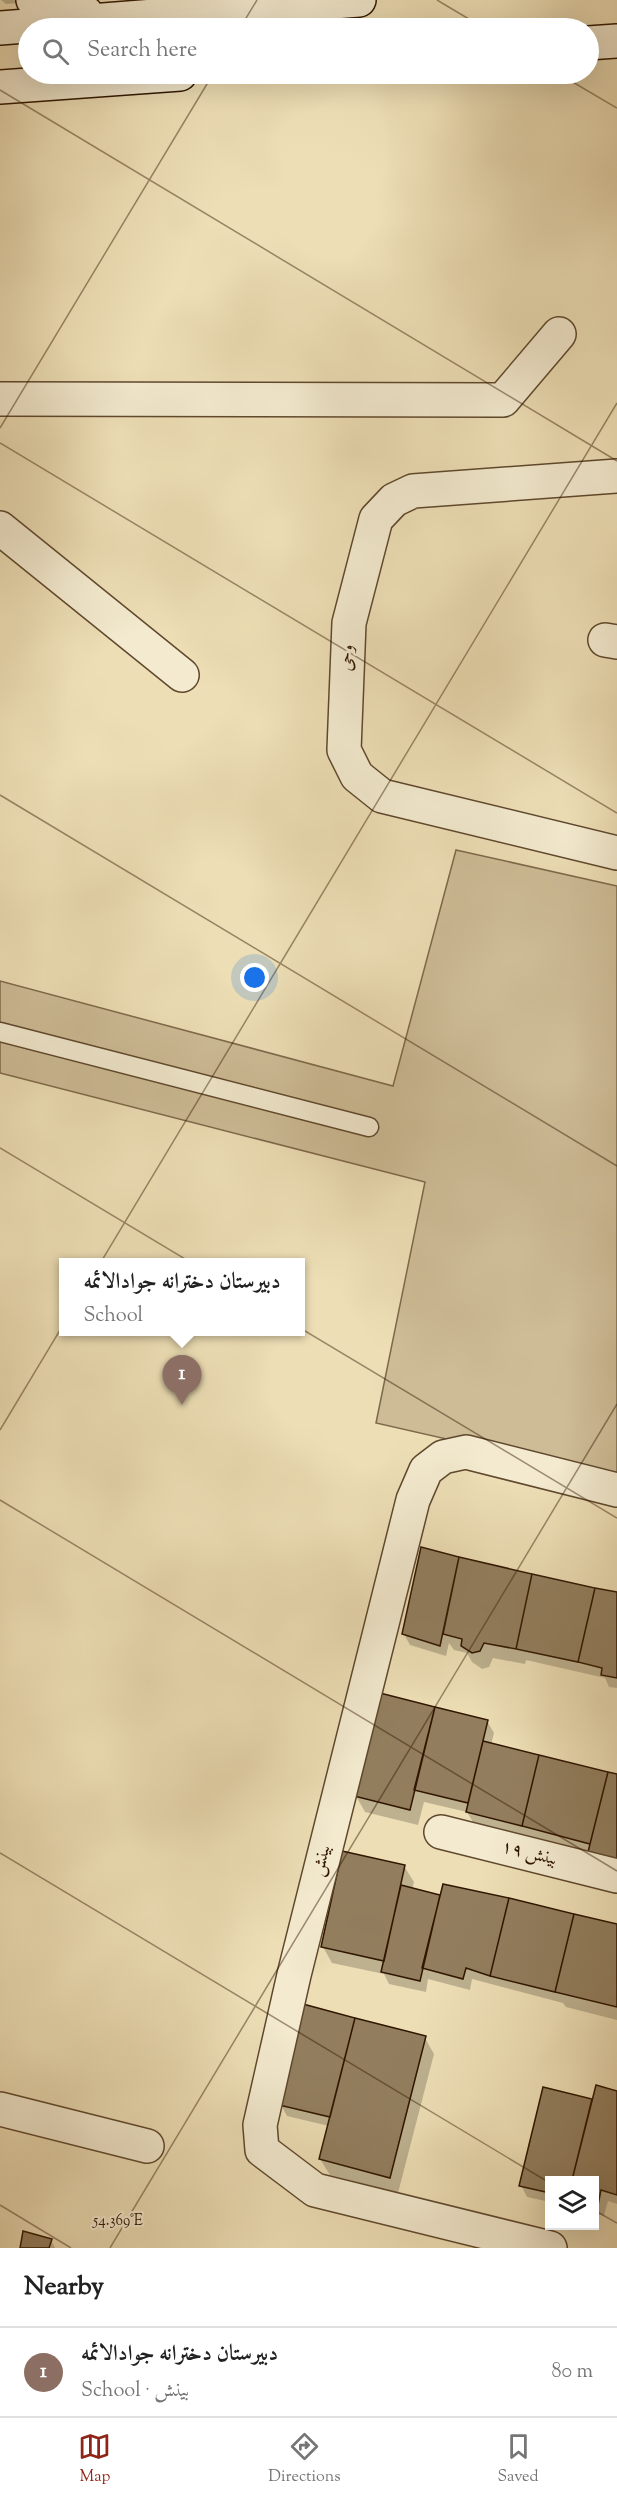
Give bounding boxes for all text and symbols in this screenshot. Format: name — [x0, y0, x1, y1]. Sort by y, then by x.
search box — [18, 18, 599, 84]
icon: search — [39, 35, 72, 68]
text: Search here — [87, 35, 197, 67]
street label: وحی — [335, 644, 361, 672]
your location — [240, 963, 269, 992]
popup — [59, 1258, 305, 1336]
text: دبیرستان دخترانه جوادالائمه — [83, 1267, 281, 1299]
text: School — [83, 1302, 143, 1331]
pin: 1 — [162, 1356, 201, 1405]
street label: بینش ۱۹ — [499, 1835, 559, 1873]
street label: بینش — [306, 1843, 338, 1879]
map controls — [545, 2176, 599, 2230]
button: layers — [545, 2176, 599, 2230]
text: 54.369°E — [92, 2211, 143, 2232]
text: Nearby — [24, 2269, 104, 2306]
text: دبیرستان دخترانه جوادالائمه — [81, 2339, 278, 2371]
text: 1 — [40, 2358, 47, 2387]
text: 80 m — [552, 2358, 593, 2387]
text: School · بینش — [81, 2377, 189, 2406]
tab: Map — [78, 2430, 111, 2489]
tab: Directions — [268, 2430, 341, 2489]
tab: Saved — [497, 2430, 539, 2489]

